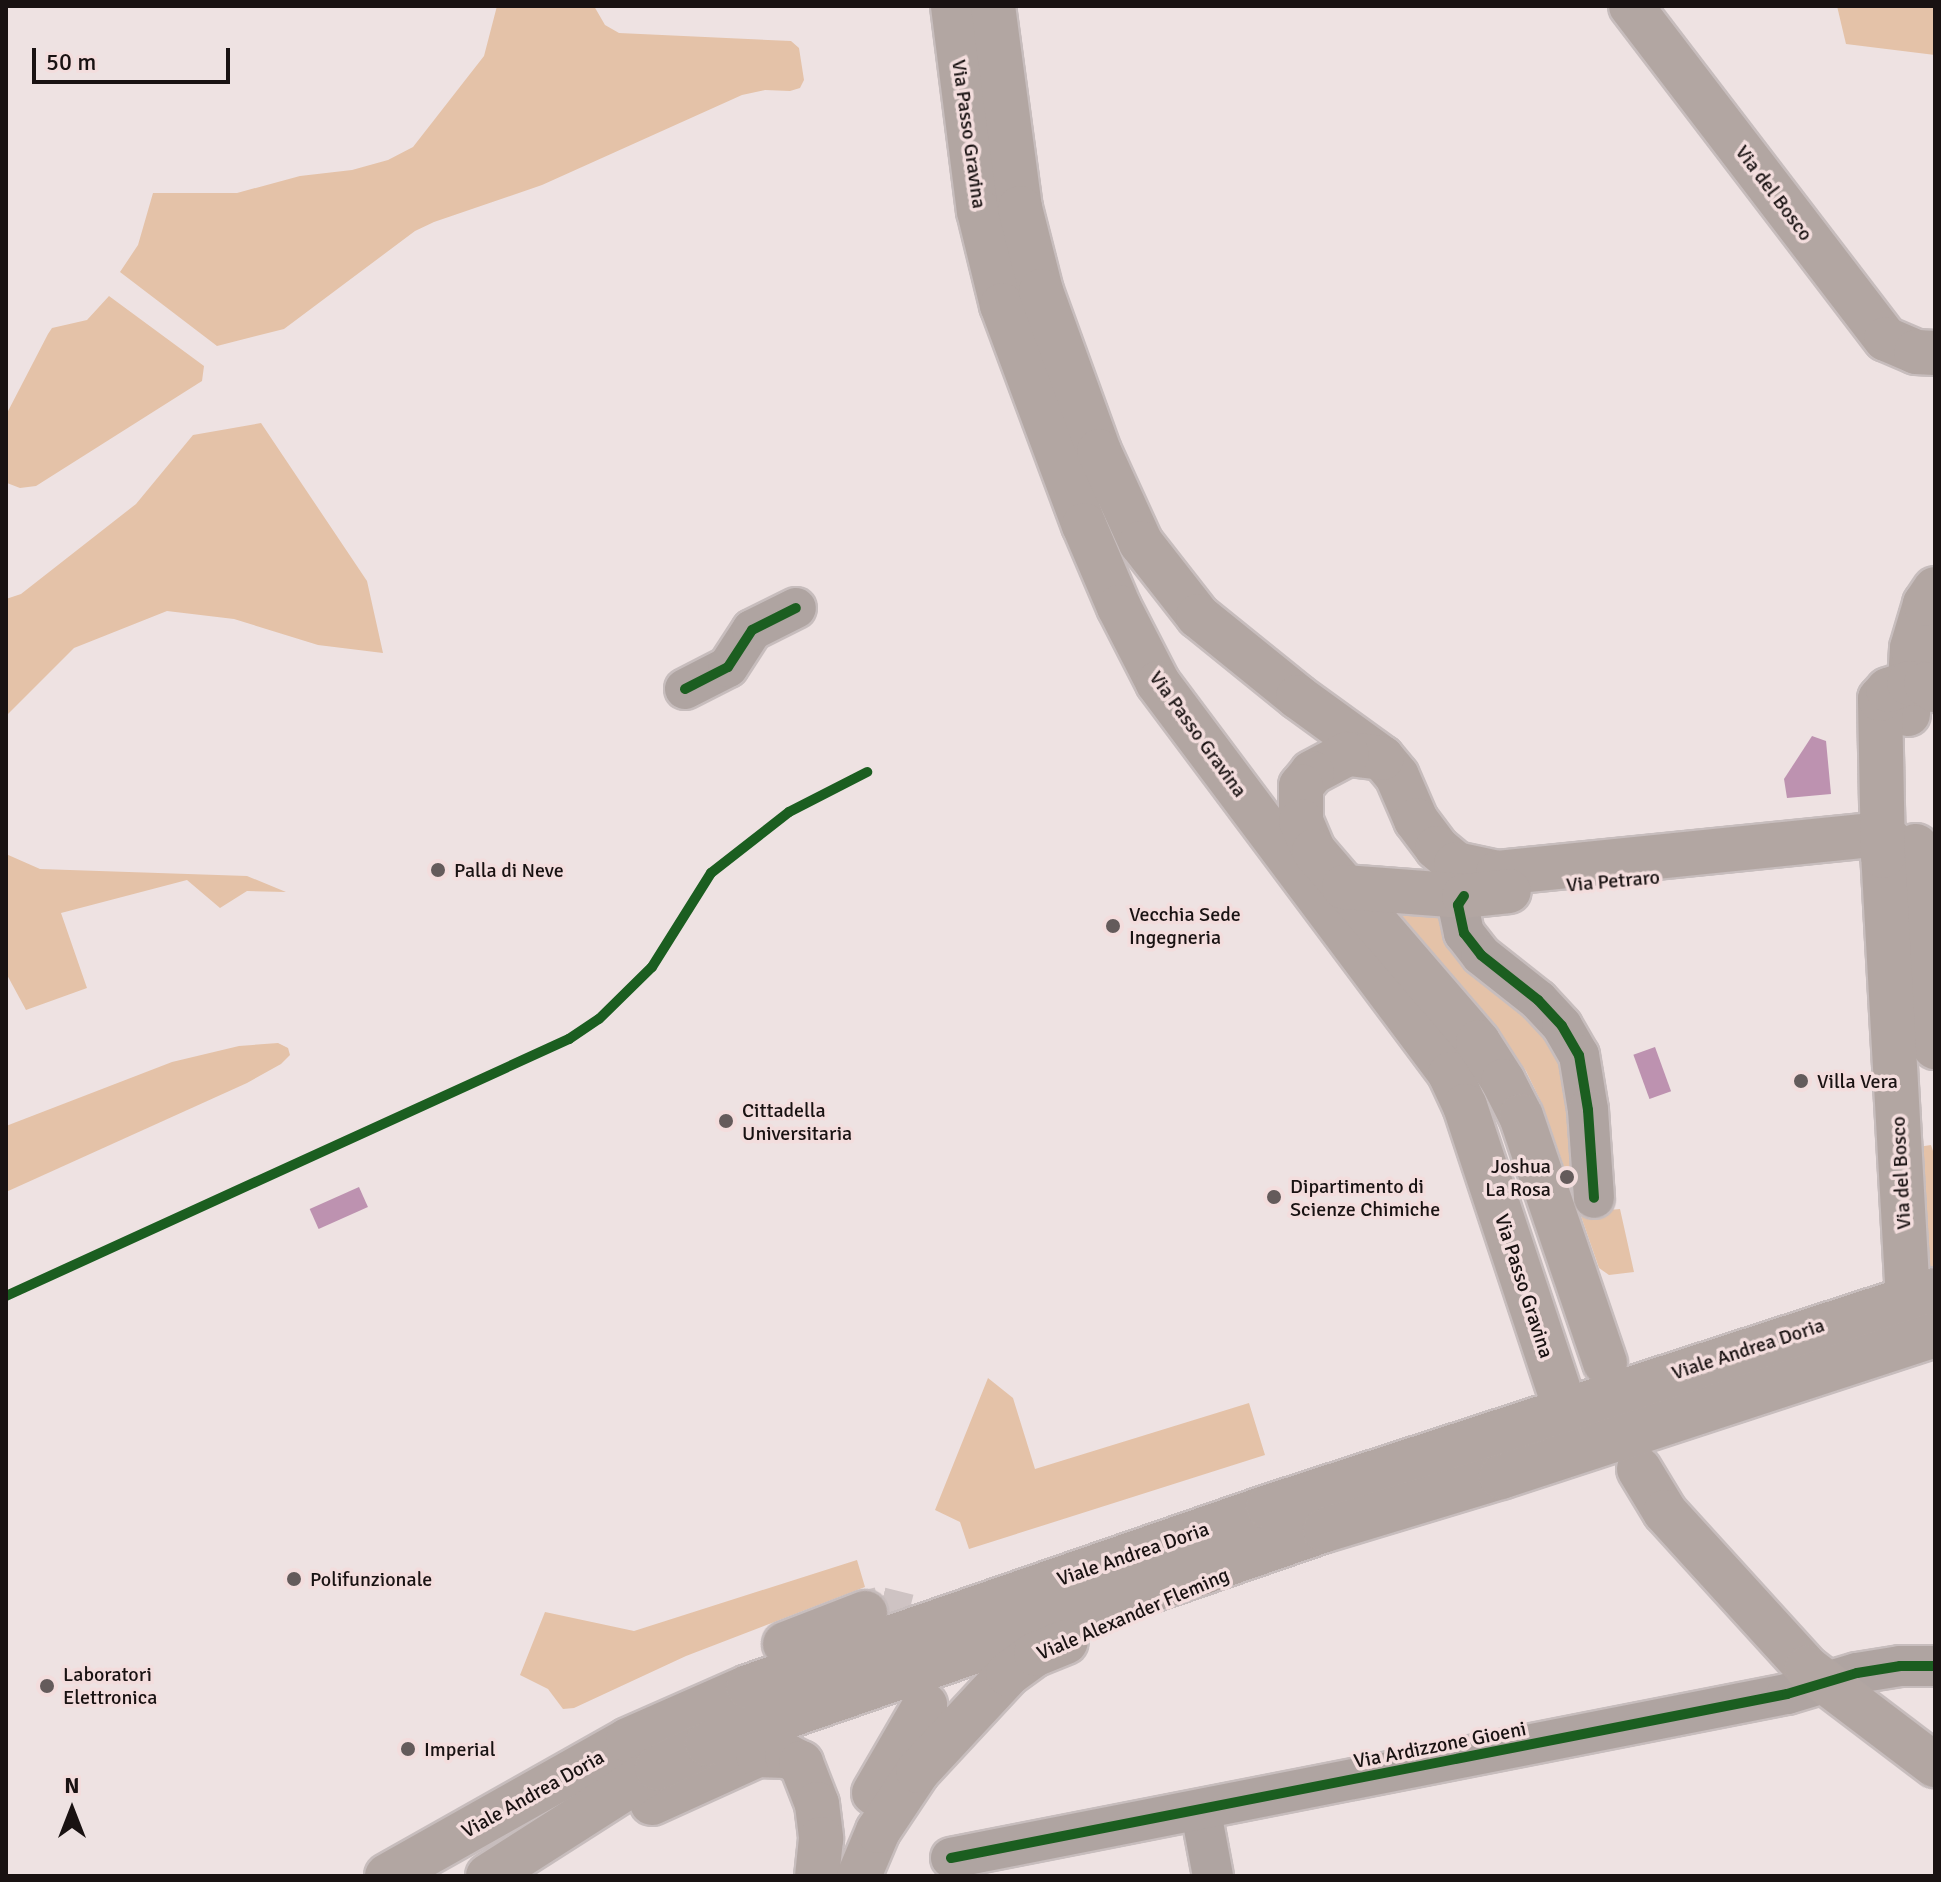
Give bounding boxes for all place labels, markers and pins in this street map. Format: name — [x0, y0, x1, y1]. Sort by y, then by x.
place label: Palla di Neve — [454, 858, 564, 882]
marker: Palla di Neve — [429, 861, 447, 879]
place label: Vecchia Sede Ingegneria — [1129, 902, 1241, 949]
marker: Vecchia Sede Ingegneria — [1104, 917, 1122, 935]
place label: Villa Vera — [1817, 1069, 1898, 1093]
marker: Villa Vera — [1792, 1072, 1810, 1090]
place label: Cittadella Universitaria — [742, 1098, 852, 1145]
marker: Cittadella Universitaria — [717, 1112, 735, 1130]
place label: Joshua La Rosa — [1485, 1154, 1551, 1201]
marker: Joshua La Rosa — [1558, 1168, 1576, 1186]
place label: Dipartimento di Scienze Chimiche — [1290, 1174, 1440, 1221]
marker: Dipartimento di Scienze Chimiche — [1265, 1188, 1283, 1206]
place label: Polifunzionale — [310, 1567, 432, 1591]
marker: Polifunzionale — [285, 1570, 303, 1588]
place label: Laboratori Elettronica — [63, 1662, 157, 1709]
marker: Laboratori Elettronica — [38, 1677, 56, 1695]
place label: Imperial — [424, 1737, 496, 1761]
marker: Imperial — [399, 1740, 417, 1758]

